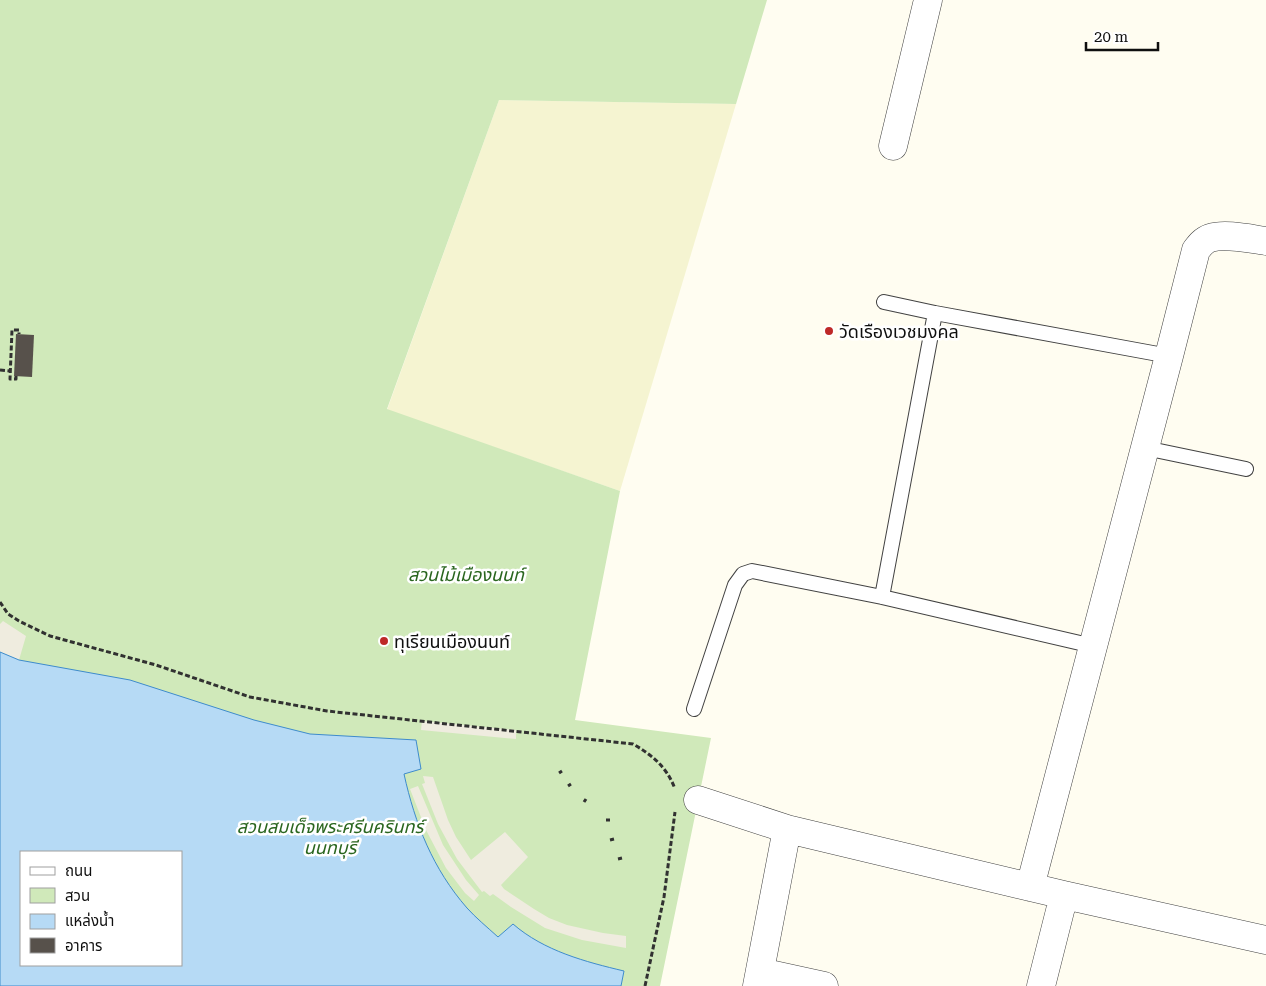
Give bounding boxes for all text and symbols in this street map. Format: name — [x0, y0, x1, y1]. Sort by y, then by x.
scale bar — [1086, 20, 1158, 52]
text: 20 m — [1094, 28, 1129, 46]
place label: วัดเรืองเวชมงคล — [839, 321, 959, 342]
marker: วัดเรืองเวชมงคล — [823, 325, 835, 337]
park label: สวนไม้เมืองนนท์ — [408, 564, 527, 585]
place label: ทุเรียนเมืองนนท์ — [394, 631, 510, 653]
marker: ทุเรียนเมืองนนท์ — [378, 635, 390, 647]
park label: สวนสมเด็จพระศรีนครินทร์ นนทบุรี — [237, 816, 427, 859]
legend — [20, 851, 182, 966]
text: ถนน — [65, 862, 92, 880]
text: สวน — [65, 887, 90, 905]
text: แหล่งน้ำ — [65, 910, 114, 930]
text: อาคาร — [65, 937, 102, 955]

